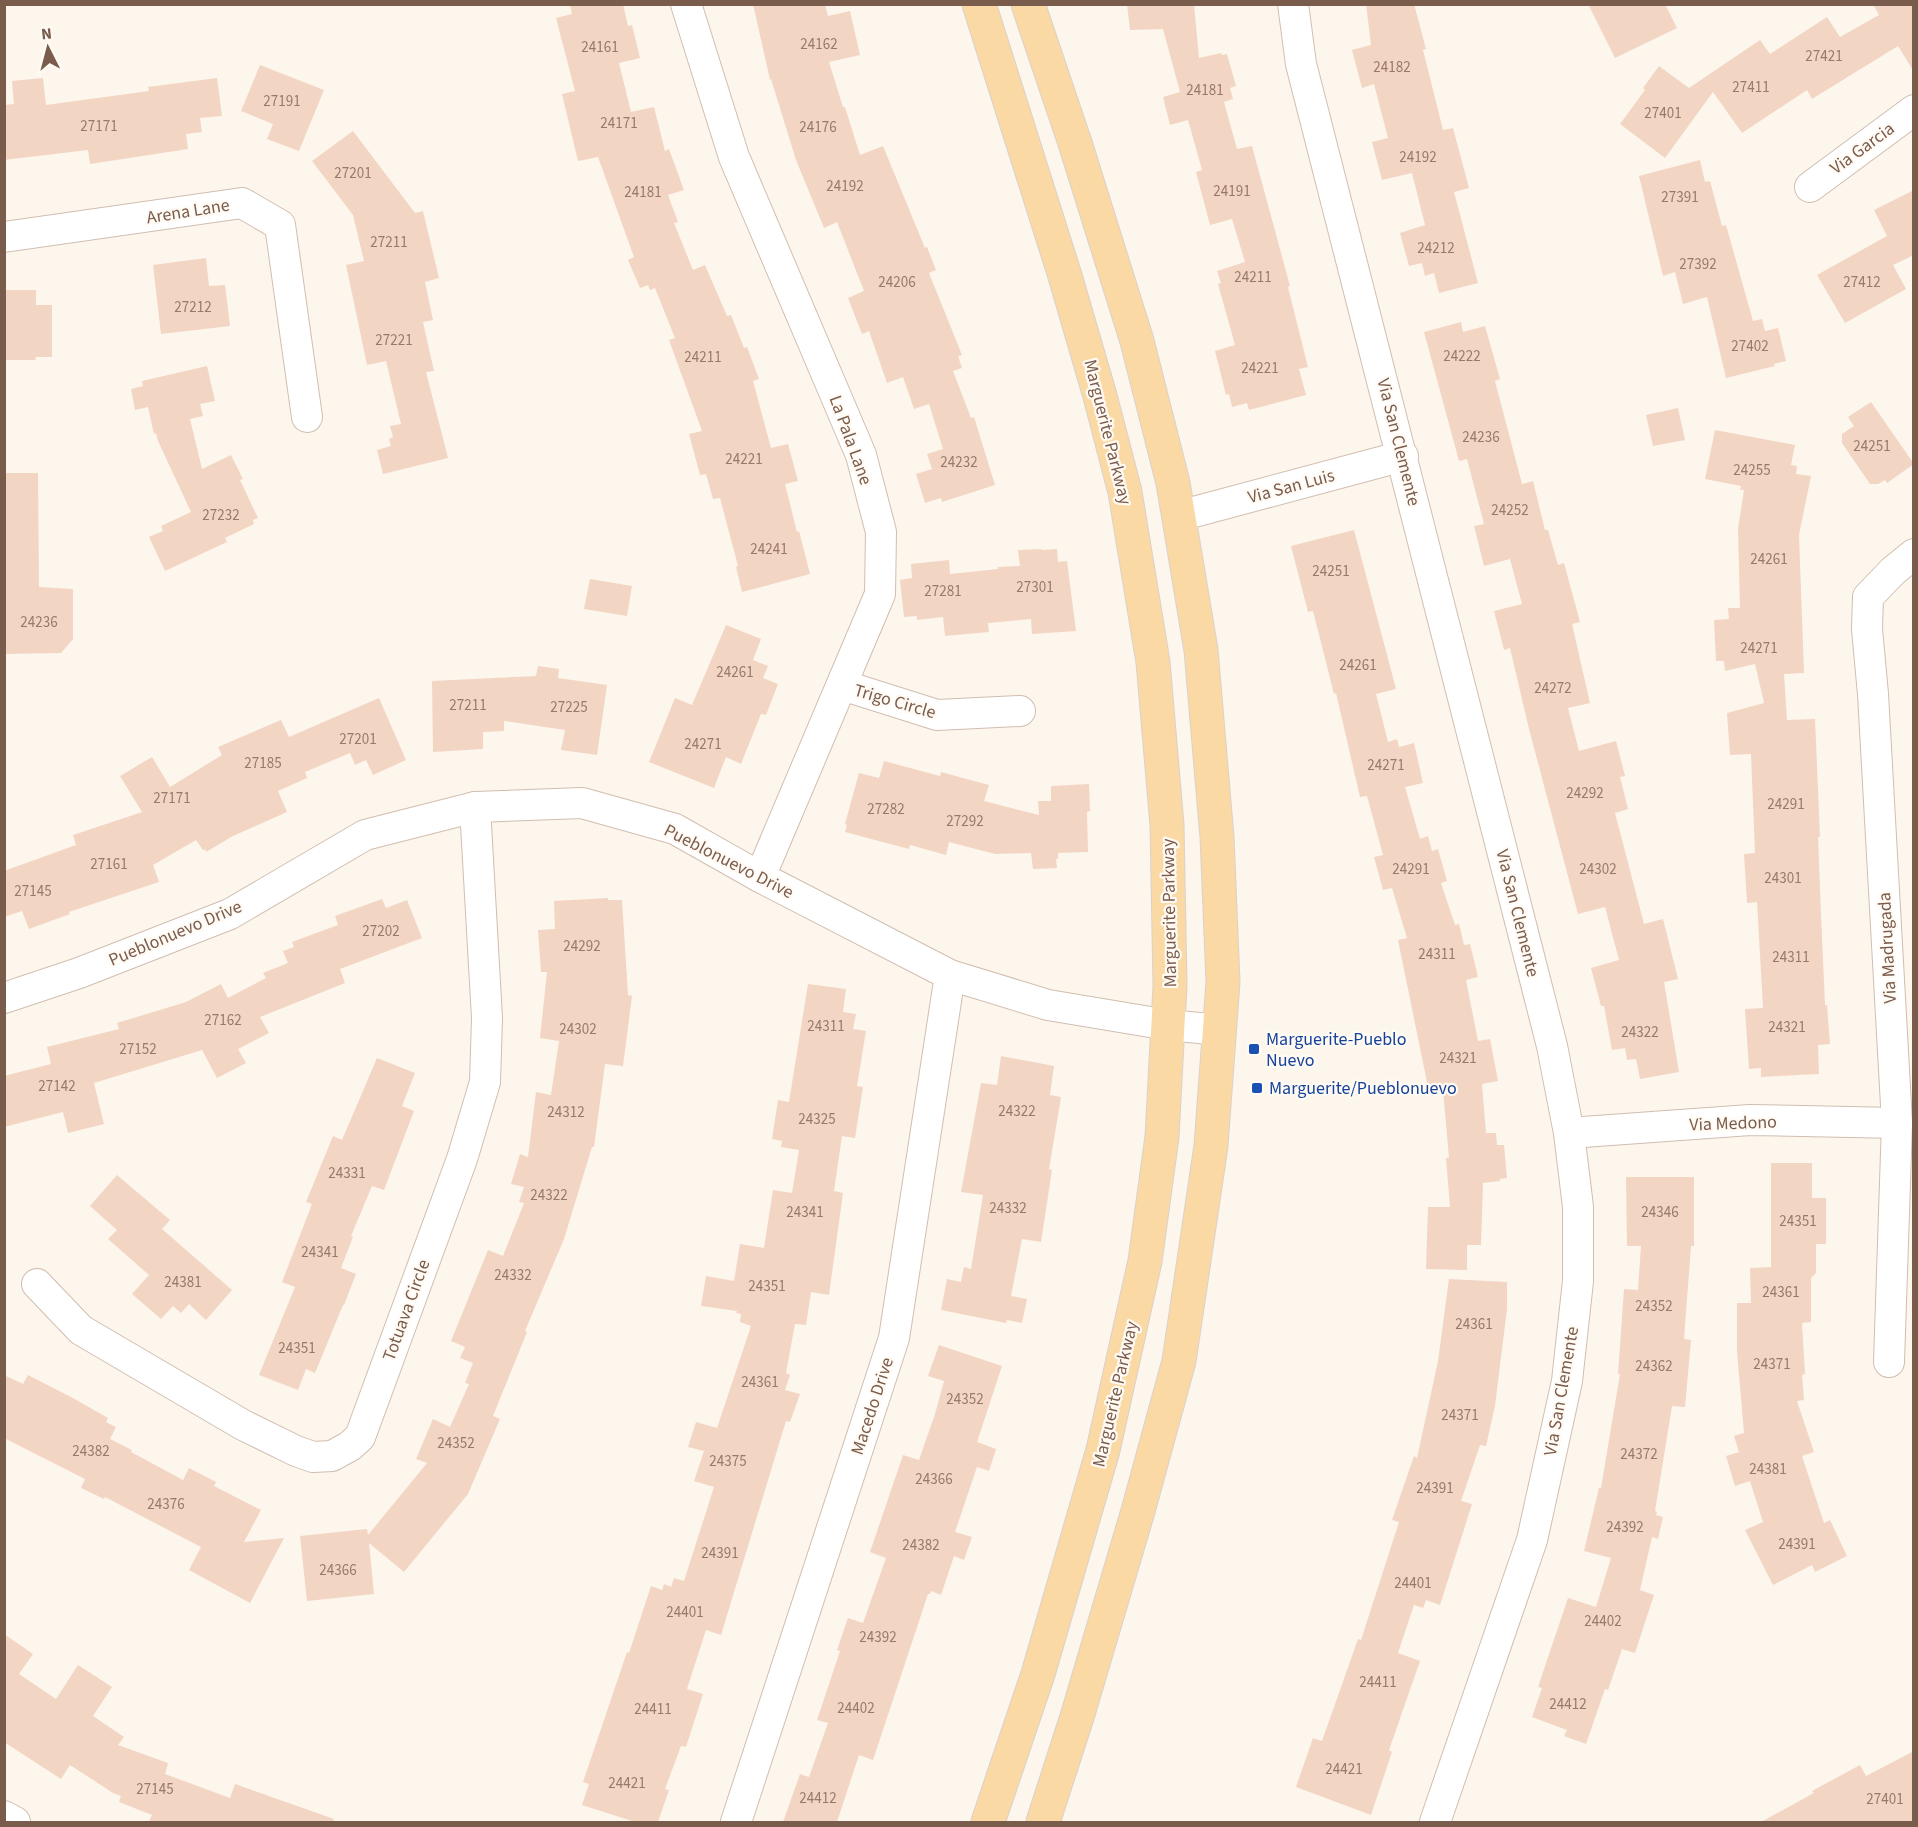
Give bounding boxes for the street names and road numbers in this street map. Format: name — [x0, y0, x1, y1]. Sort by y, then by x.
street label: Via Garcia — [1825, 116, 1900, 180]
street label: Arena Lane — [145, 193, 232, 230]
street label: Marguerite Parkway — [1077, 357, 1138, 508]
street label: Via San Clemente — [1371, 376, 1426, 509]
street label: La Pala Lane — [823, 392, 878, 489]
street label: Via San Luis — [1245, 463, 1337, 510]
street label: Trigo Circle — [851, 678, 939, 725]
street label: Pueblonuevo Drive — [660, 818, 798, 905]
street label: Marguerite Parkway — [1156, 838, 1183, 988]
street label: Via San Clemente — [1490, 847, 1545, 980]
street label: Via Madrugada — [1872, 892, 1903, 1004]
street label: Pueblonuevo Drive — [105, 894, 246, 973]
street label: Via Medono — [1689, 1109, 1777, 1138]
street label: Totuava Circle — [377, 1256, 436, 1364]
street label: Marguerite Parkway — [1087, 1318, 1145, 1469]
street label: Via San Clemente — [1538, 1324, 1585, 1458]
street label: Macedo Drive — [845, 1354, 900, 1458]

